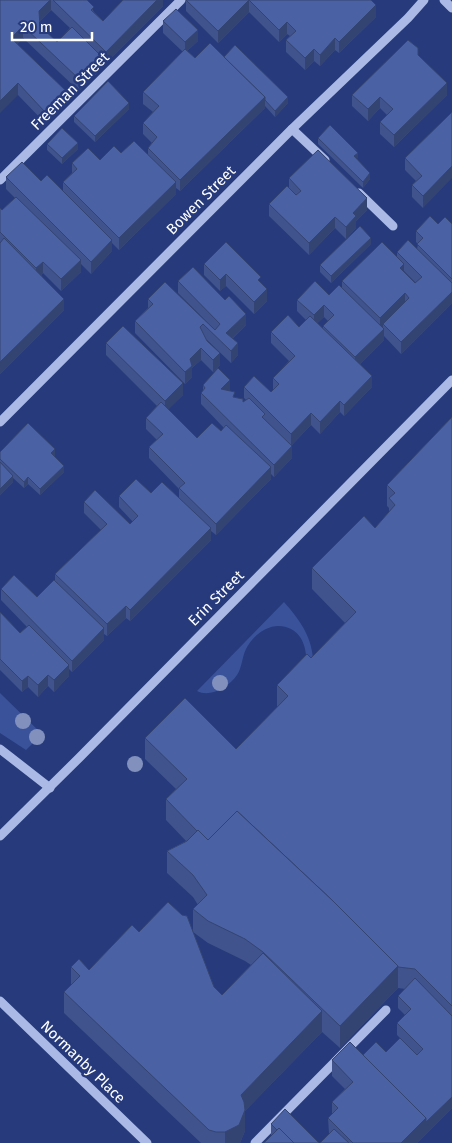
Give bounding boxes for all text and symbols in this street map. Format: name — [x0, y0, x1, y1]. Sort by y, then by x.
scale bar — [12, 10, 92, 42]
text: 20 m — [20, 18, 53, 36]
street label: Freeman Street — [27, 48, 113, 134]
street label: Bowen Street — [163, 161, 240, 238]
street label: Erin Street — [184, 566, 248, 630]
street label: Normanby Place — [37, 1017, 129, 1107]

